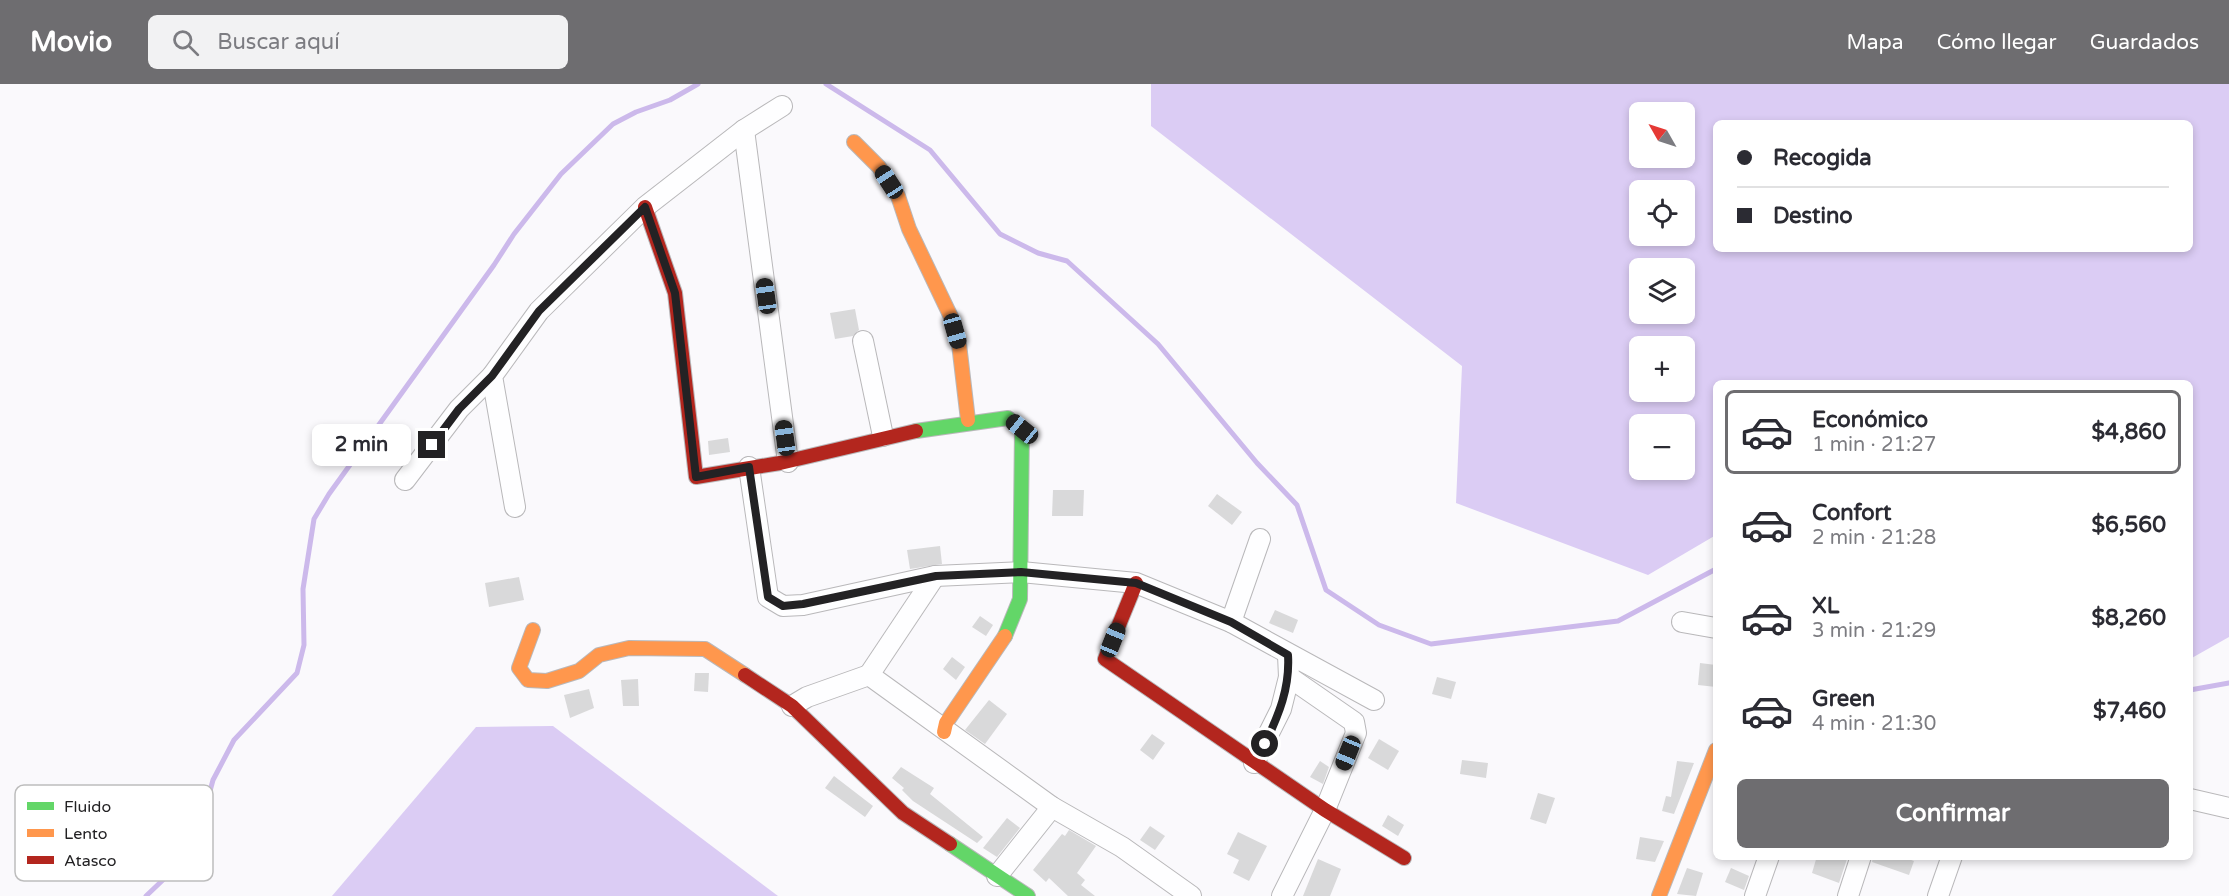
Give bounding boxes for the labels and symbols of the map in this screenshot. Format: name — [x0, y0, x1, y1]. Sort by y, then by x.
north arrow — [1629, 102, 1695, 168]
car — [872, 162, 906, 202]
car — [755, 277, 777, 315]
car — [941, 311, 969, 351]
car — [1002, 411, 1042, 447]
car — [774, 419, 796, 457]
callout: 2 min — [312, 424, 411, 466]
route end — [418, 431, 445, 458]
car — [1098, 620, 1128, 660]
route start — [1251, 730, 1278, 757]
car — [1333, 733, 1363, 773]
legend — [15, 785, 213, 881]
text: Fluido — [64, 797, 111, 817]
text: Lento — [64, 824, 108, 844]
text: Atasco — [64, 851, 117, 871]

